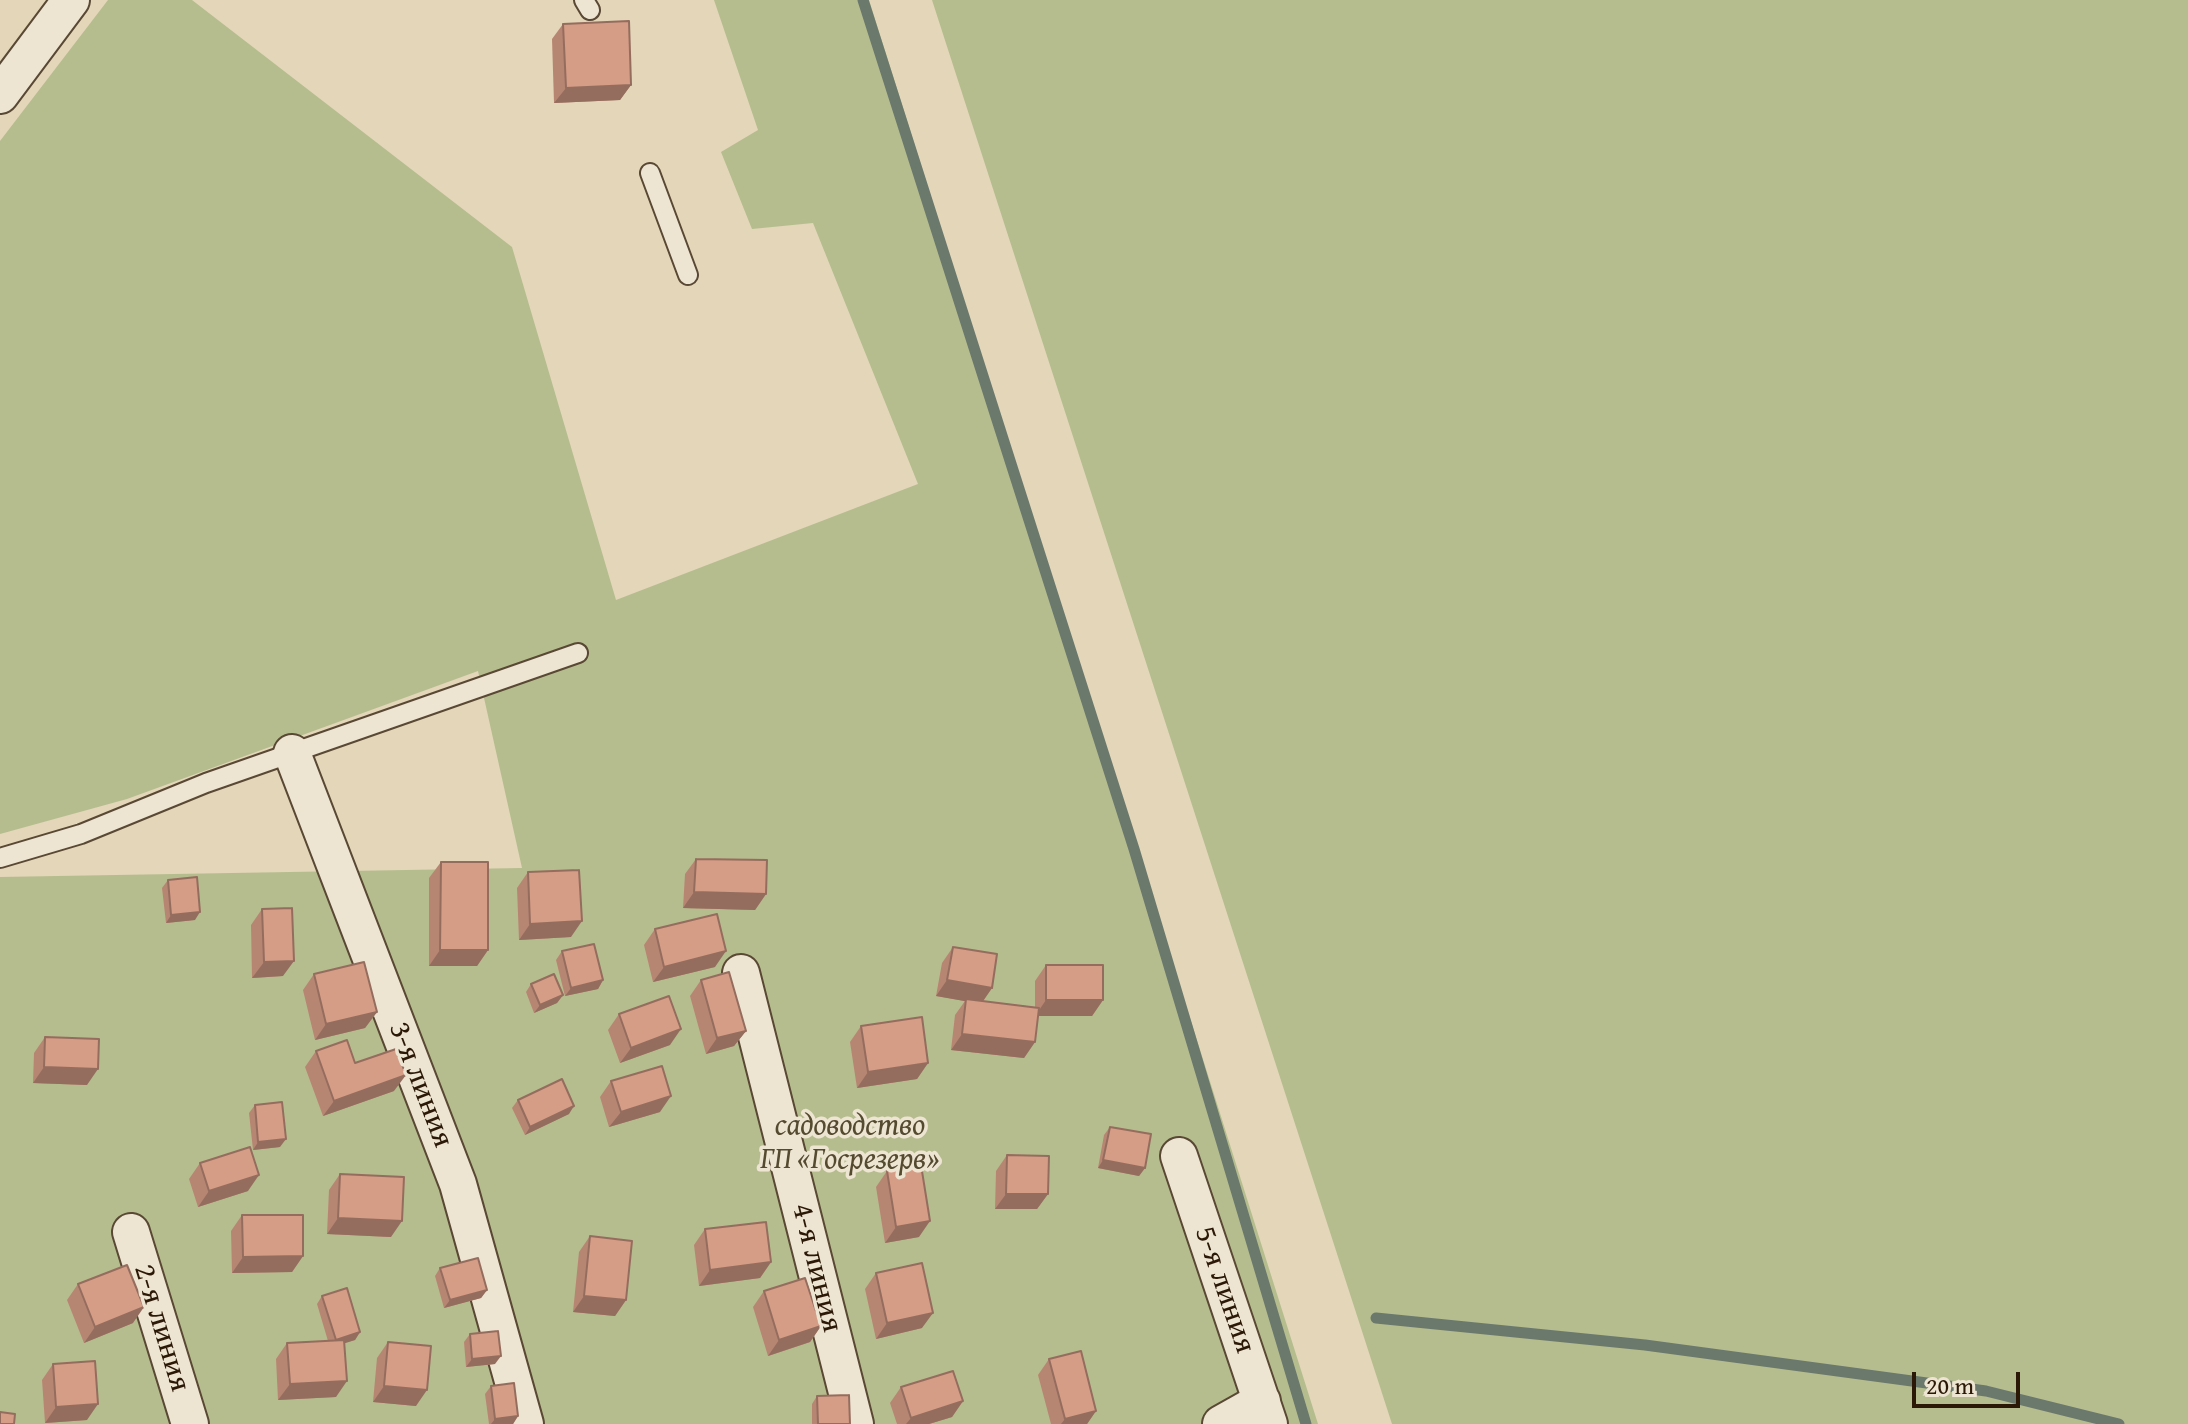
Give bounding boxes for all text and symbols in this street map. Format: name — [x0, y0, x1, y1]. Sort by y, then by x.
street label: 3-я линия — [380, 1017, 460, 1153]
park label: садоводство ГП «Госрезерв» — [760, 1108, 940, 1178]
street label: 4-я линия — [783, 1200, 849, 1336]
street label: 5-я линия — [1186, 1222, 1262, 1358]
street label: 2-я линия — [125, 1260, 197, 1396]
scale bar — [1916, 1356, 2024, 1406]
text: 20 m — [1926, 1368, 1974, 1403]

